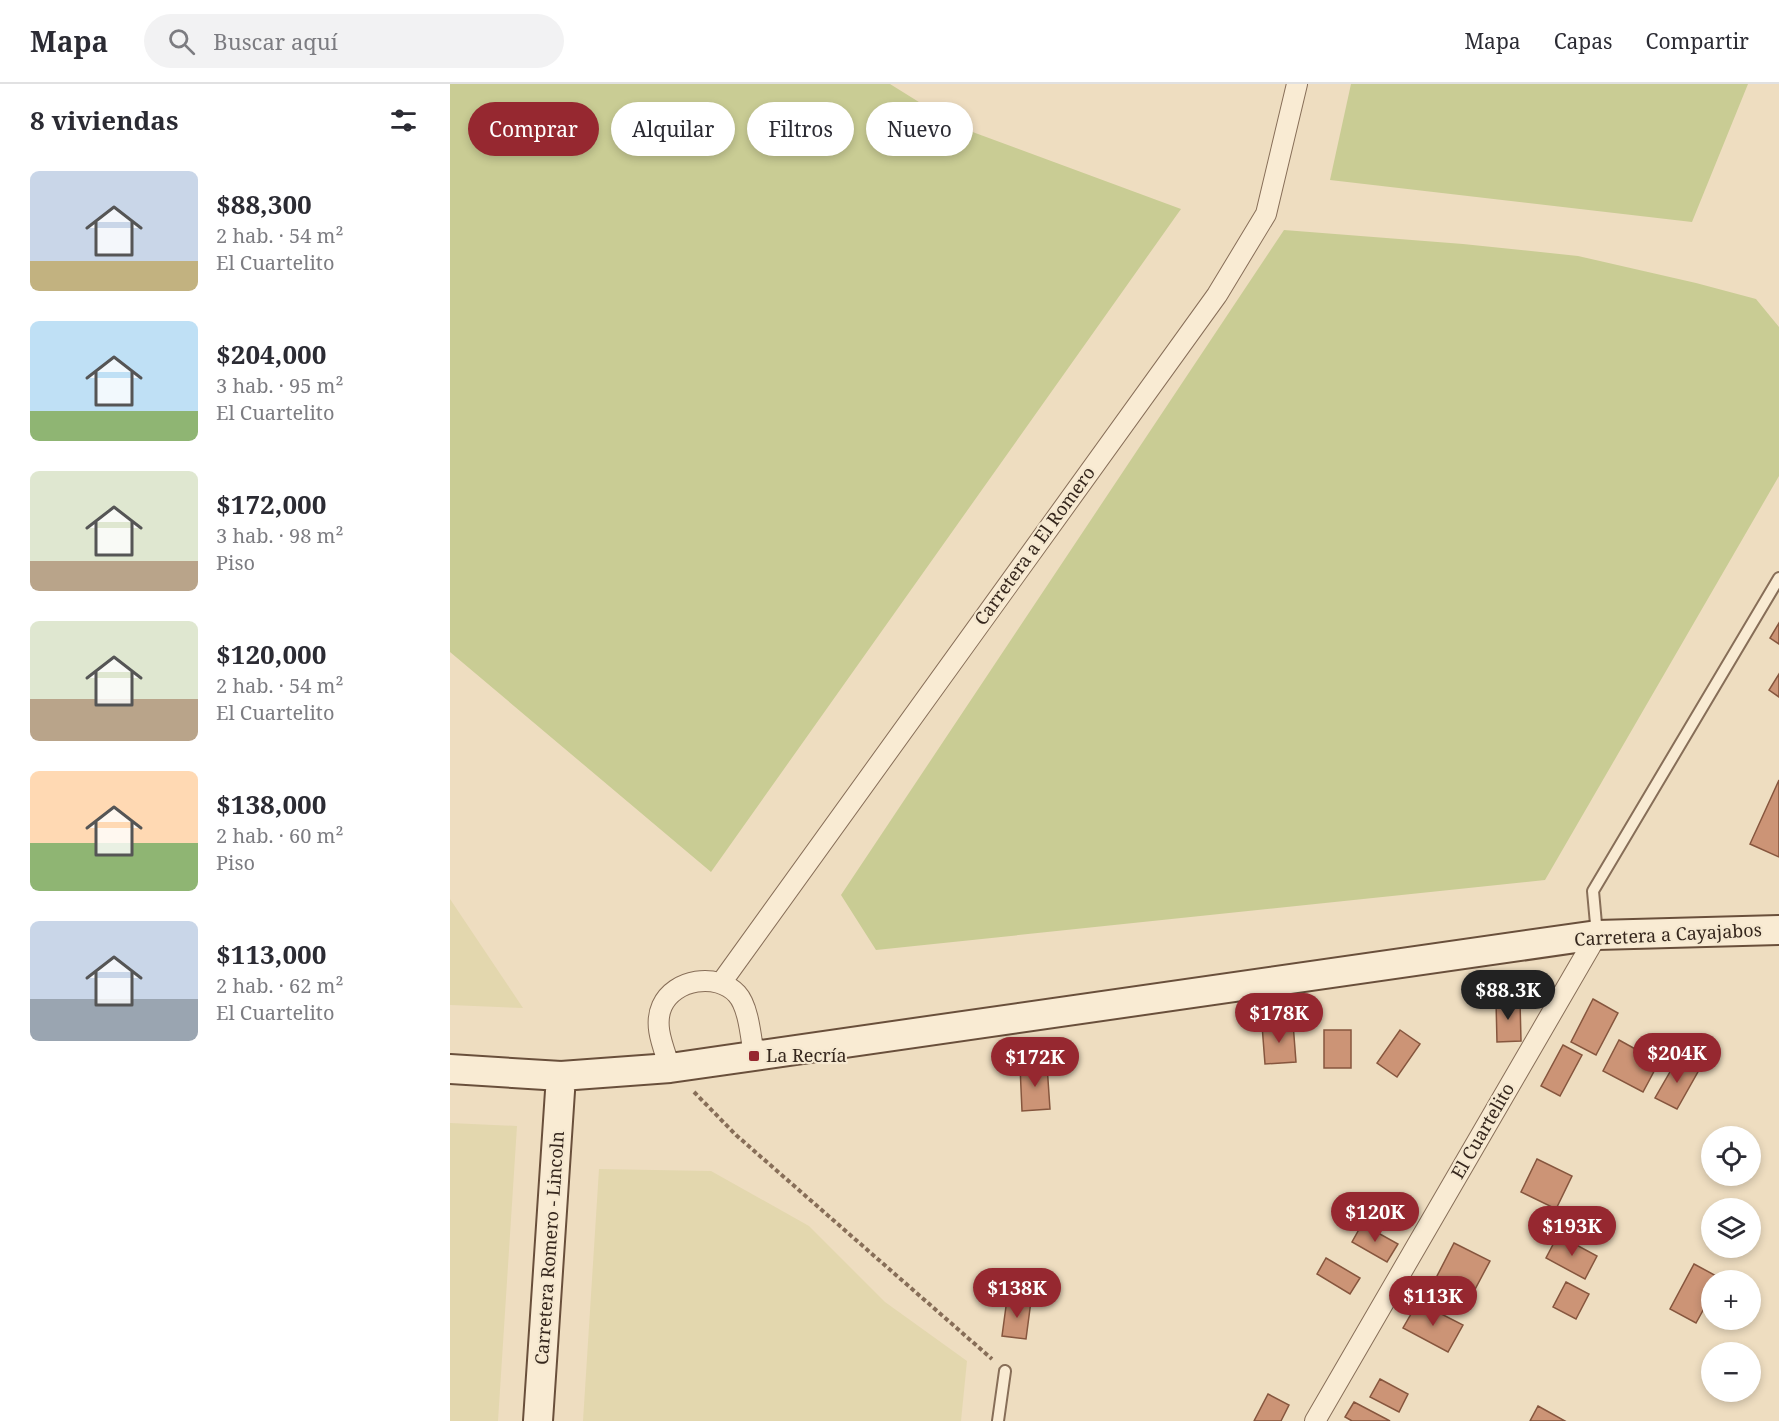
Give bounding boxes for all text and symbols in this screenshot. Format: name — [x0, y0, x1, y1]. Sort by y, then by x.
search box — [144, 14, 564, 68]
text: Mapa — [30, 22, 108, 60]
icon: search — [165, 25, 198, 58]
text: Buscar aquí — [213, 26, 338, 56]
text: Mapa — [1464, 27, 1521, 55]
text: Capas — [1554, 27, 1613, 55]
text: Compartir — [1646, 27, 1749, 55]
text: 8 viviendas — [30, 102, 178, 138]
chip: Comprar — [468, 102, 599, 156]
chip: Alquilar — [611, 102, 735, 156]
chip: Filtros — [747, 102, 854, 156]
chip: Nuevo — [866, 102, 973, 156]
icon: filters — [387, 104, 420, 137]
text: $88,300 — [216, 186, 312, 222]
icon: home — [78, 195, 150, 267]
text: 2 hab. · 54 m² — [216, 222, 343, 249]
text: El Cuartelito — [216, 249, 334, 276]
text: $204,000 — [216, 336, 326, 372]
icon: home — [78, 345, 150, 417]
text: 3 hab. · 95 m² — [216, 372, 343, 399]
text: El Cuartelito — [216, 399, 334, 426]
street label: Carretera a El Romero — [968, 461, 1100, 630]
text: $172,000 — [216, 486, 326, 522]
icon: home — [78, 495, 150, 567]
text: 3 hab. · 98 m² — [216, 522, 343, 549]
text: Piso — [216, 549, 255, 576]
text: $120,000 — [216, 636, 326, 672]
icon: home — [78, 645, 150, 717]
text: 2 hab. · 54 m² — [216, 672, 343, 699]
text: El Cuartelito — [216, 699, 334, 726]
text: $138,000 — [216, 786, 326, 822]
icon: home — [78, 795, 150, 867]
text: 2 hab. · 60 m² — [216, 822, 343, 849]
text: Piso — [216, 849, 255, 876]
street label: Carretera a Cayajabos — [1574, 917, 1762, 951]
text: $113,000 — [216, 936, 326, 972]
icon: home — [78, 945, 150, 1017]
pin: $88.3K — [1459, 970, 1557, 1021]
text: 2 hab. · 62 m² — [216, 972, 343, 999]
text: $88.3K — [1475, 976, 1541, 1003]
pin: $178K — [1237, 993, 1321, 1044]
text: El Cuartelito — [216, 999, 334, 1026]
text: $178K — [1249, 999, 1309, 1026]
pin: $204K — [1635, 1033, 1719, 1084]
pin: $172K — [993, 1037, 1077, 1088]
text: $204K — [1647, 1039, 1707, 1066]
place label: La Recría — [766, 1043, 847, 1067]
text: $172K — [1005, 1043, 1065, 1070]
marker: La Recría — [747, 1049, 761, 1063]
street label: El Cuartelito — [1445, 1078, 1519, 1183]
map controls — [1701, 1126, 1761, 1402]
button: locate — [1701, 1126, 1761, 1186]
street label: Carretera Romero - Lincoln — [529, 1130, 569, 1366]
pin: $120K — [1333, 1192, 1417, 1243]
text: $120K — [1345, 1198, 1405, 1225]
button: layers — [1701, 1198, 1761, 1258]
pin: $193K — [1530, 1206, 1614, 1257]
text: $193K — [1542, 1212, 1602, 1239]
pin: $138K — [975, 1268, 1059, 1319]
button: + — [1701, 1270, 1761, 1330]
text: $138K — [987, 1274, 1047, 1301]
pin: $113K — [1391, 1276, 1475, 1327]
text: $113K — [1403, 1282, 1463, 1309]
button: − — [1701, 1342, 1761, 1402]

